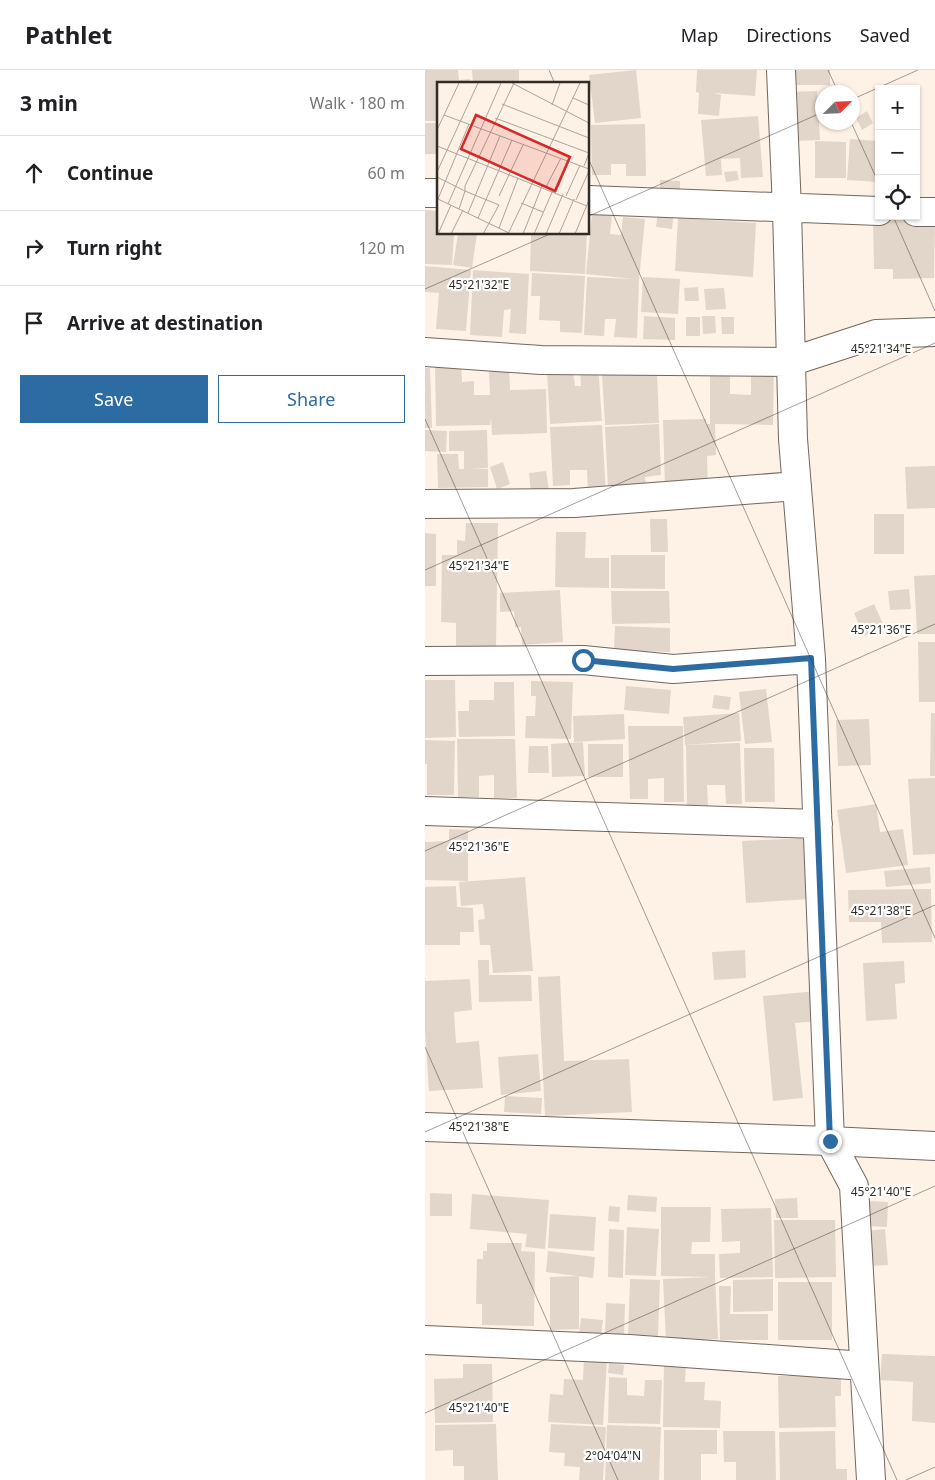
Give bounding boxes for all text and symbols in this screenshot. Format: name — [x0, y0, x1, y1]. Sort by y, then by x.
text: Pathlet — [25, 18, 112, 51]
text: Map — [681, 23, 718, 47]
text: Directions — [746, 23, 832, 47]
text: Saved — [860, 23, 910, 47]
inset map — [437, 82, 590, 235]
north arrow — [815, 85, 860, 130]
map controls — [875, 85, 920, 220]
button: + — [875, 85, 920, 130]
text: 3 min — [20, 89, 78, 117]
text: Walk · 180 m — [310, 92, 405, 114]
button: − — [875, 130, 920, 175]
icon: ahead — [20, 159, 48, 187]
text: Continue — [67, 160, 153, 186]
text: 60 m — [368, 162, 405, 184]
button: locate — [875, 175, 920, 220]
icon: right — [20, 234, 48, 262]
text: Turn right — [67, 235, 162, 261]
text: 120 m — [358, 237, 405, 259]
text: 45°21'32"E — [449, 276, 509, 293]
icon: arrive — [20, 309, 48, 337]
text: Arrive at destination — [67, 310, 263, 336]
text: 45°21'34"E — [851, 340, 911, 357]
button: Save — [20, 375, 208, 423]
button: Share — [218, 375, 405, 423]
text: 45°21'34"E — [449, 557, 509, 574]
text: 45°21'36"E — [851, 621, 911, 638]
route start — [572, 649, 595, 672]
text: 45°21'36"E — [449, 838, 509, 855]
text: 45°21'38"E — [851, 902, 911, 919]
text: 45°21'38"E — [449, 1118, 509, 1135]
route end — [819, 1130, 842, 1153]
text: 45°21'40"E — [851, 1183, 911, 1200]
text: 45°21'40"E — [449, 1399, 509, 1416]
text: 2°04'04"N — [585, 1447, 641, 1464]

